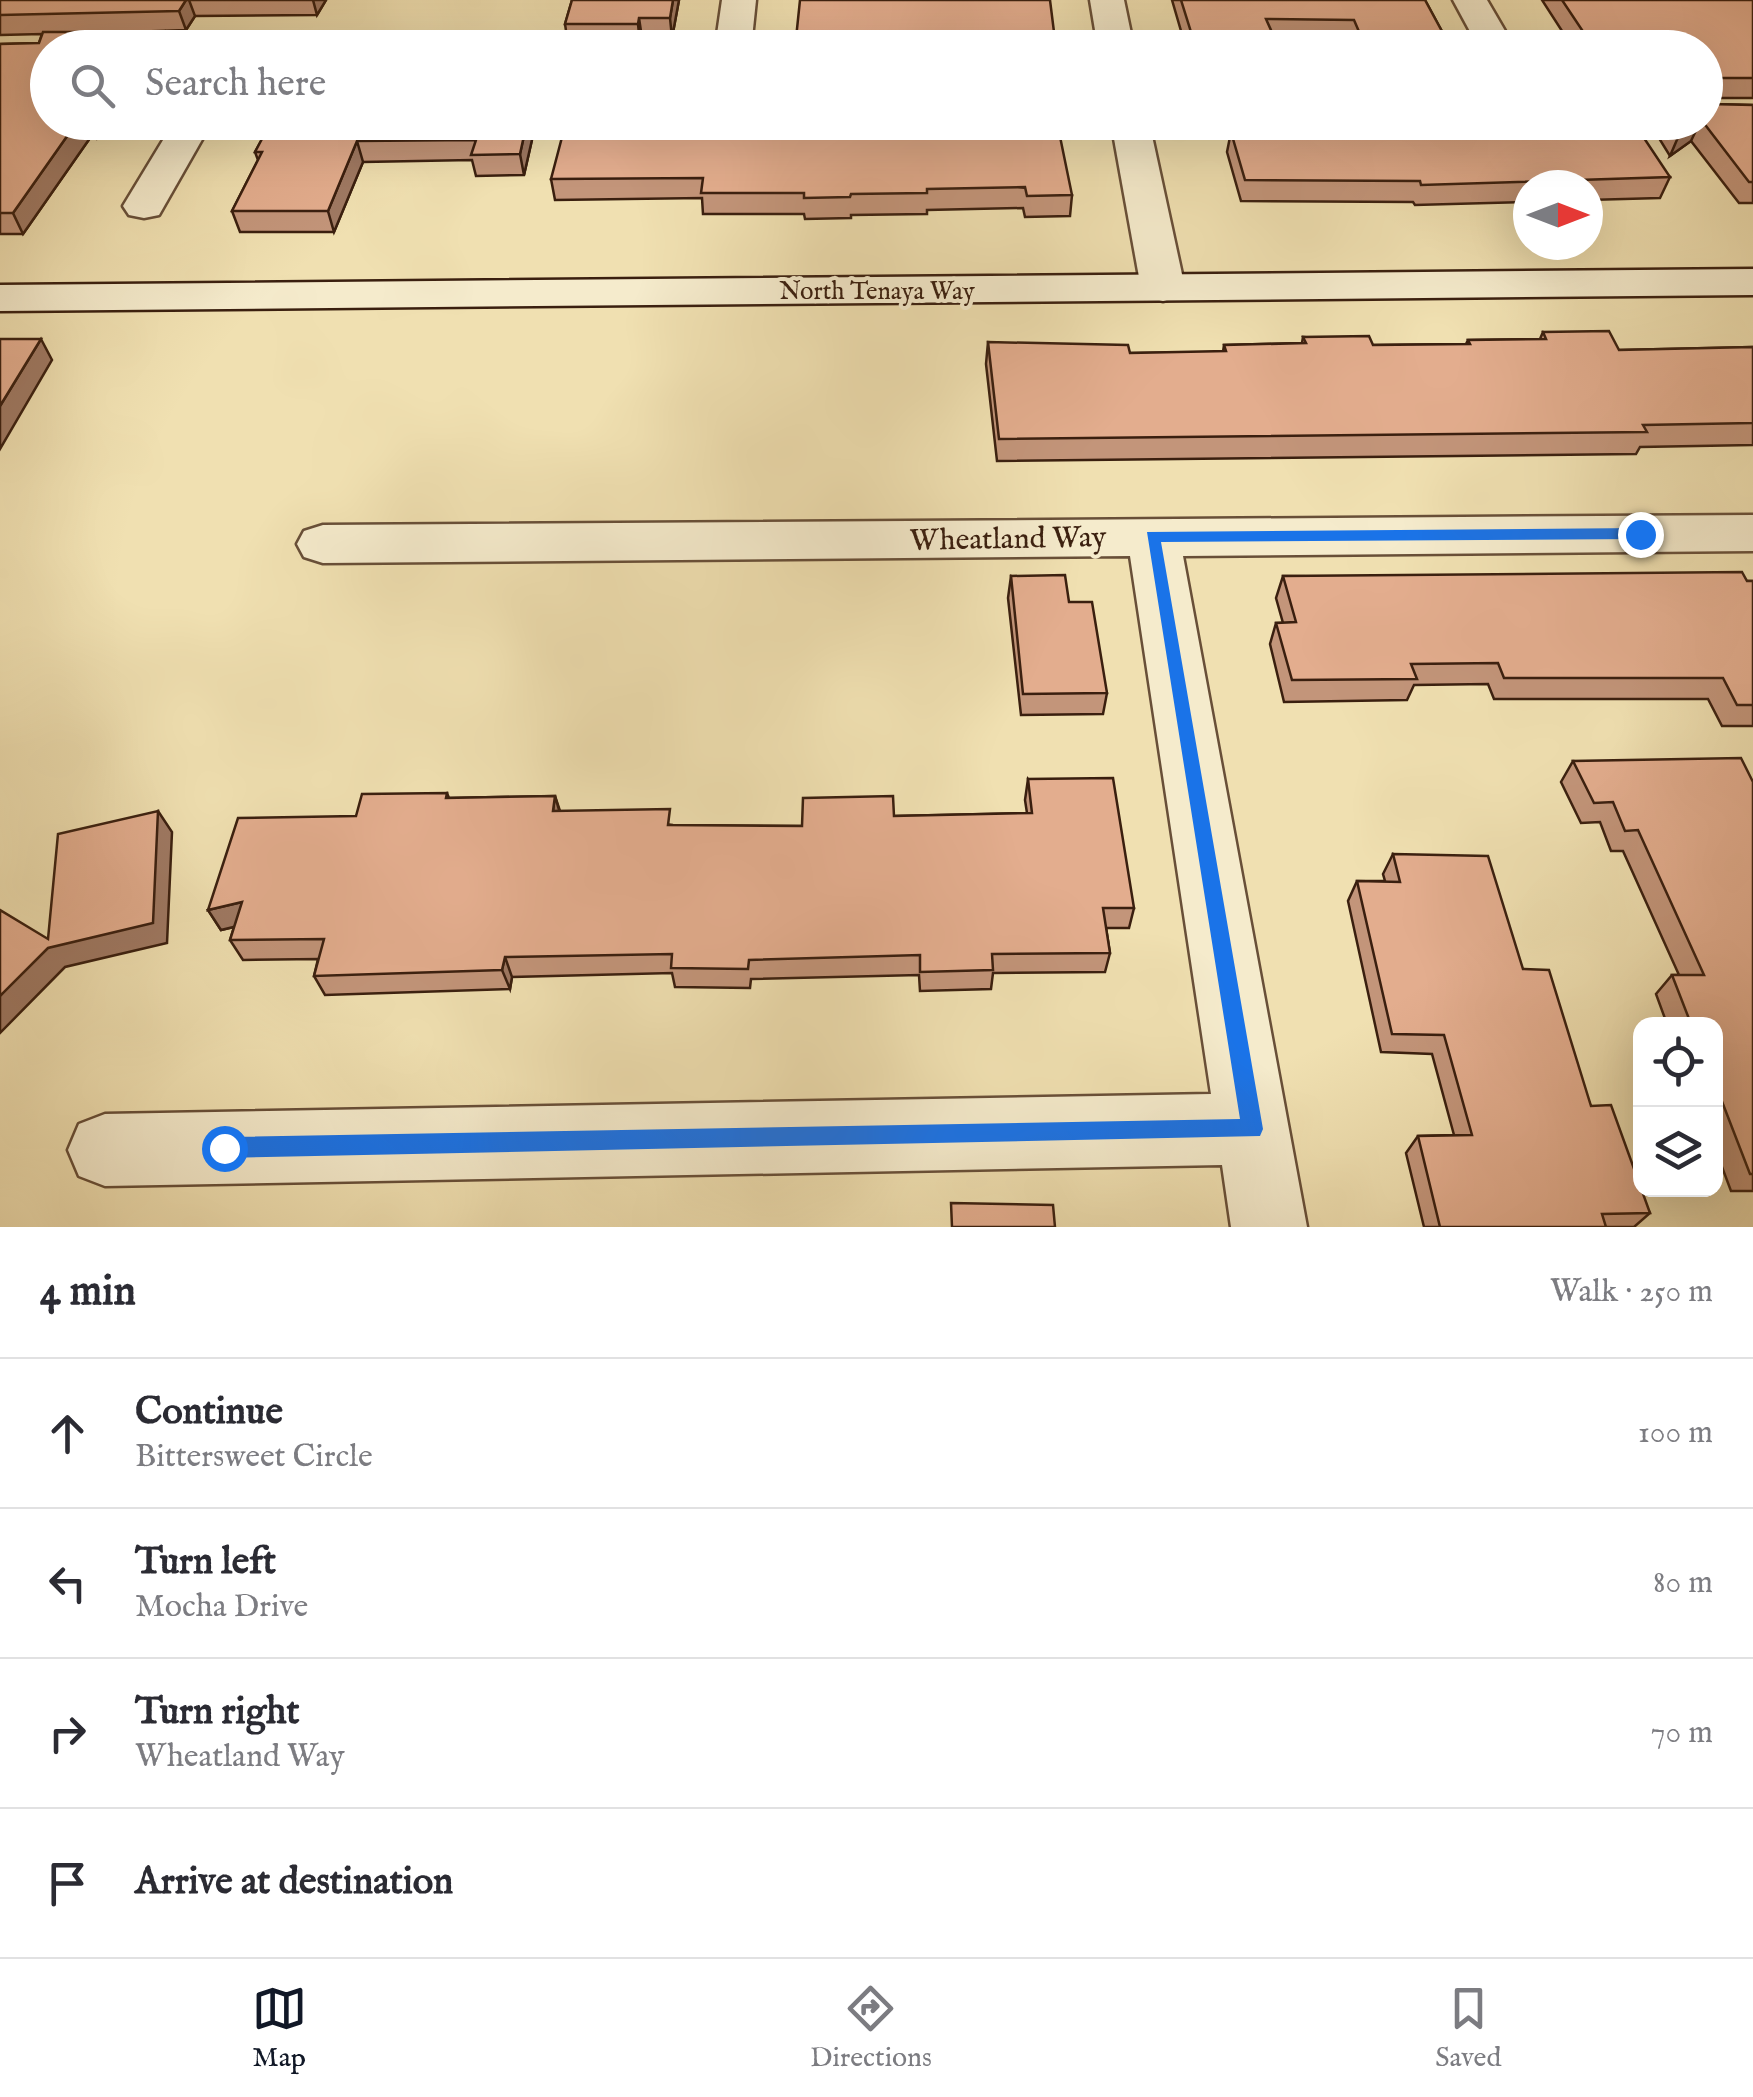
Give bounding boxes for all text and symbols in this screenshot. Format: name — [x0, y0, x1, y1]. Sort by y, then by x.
search box — [30, 30, 1723, 140]
icon: search — [65, 58, 120, 113]
text: Search here — [145, 61, 326, 109]
north arrow — [1513, 170, 1603, 260]
street label: North Tenaya Way — [779, 276, 976, 308]
route end — [1618, 512, 1664, 558]
street label: Wheatland Way — [909, 519, 1107, 561]
map controls — [1633, 1017, 1723, 1197]
button: locate — [1633, 1017, 1723, 1107]
button: layers — [1633, 1107, 1723, 1197]
route start — [202, 1126, 248, 1172]
text: 4 min — [40, 1266, 136, 1319]
text: Walk · 250 m — [1550, 1272, 1713, 1313]
text: Continue — [135, 1389, 283, 1437]
icon: ahead — [40, 1406, 95, 1461]
text: 100 m — [1638, 1413, 1713, 1454]
text: Bittersweet Circle — [135, 1437, 373, 1478]
text: Turn left — [135, 1539, 276, 1587]
icon: left — [40, 1556, 95, 1611]
text: 80 m — [1653, 1563, 1713, 1604]
text: Mocha Drive — [135, 1587, 308, 1628]
text: Turn right — [135, 1689, 299, 1737]
icon: right — [40, 1706, 95, 1761]
text: 70 m — [1651, 1713, 1713, 1754]
text: Wheatland Way — [135, 1737, 345, 1778]
icon: arrive — [40, 1856, 95, 1911]
text: Arrive at destination — [135, 1859, 453, 1907]
tab: Map — [252, 1981, 307, 2076]
tab: Directions — [810, 1981, 932, 2076]
tab: Saved — [1435, 1981, 1501, 2076]

